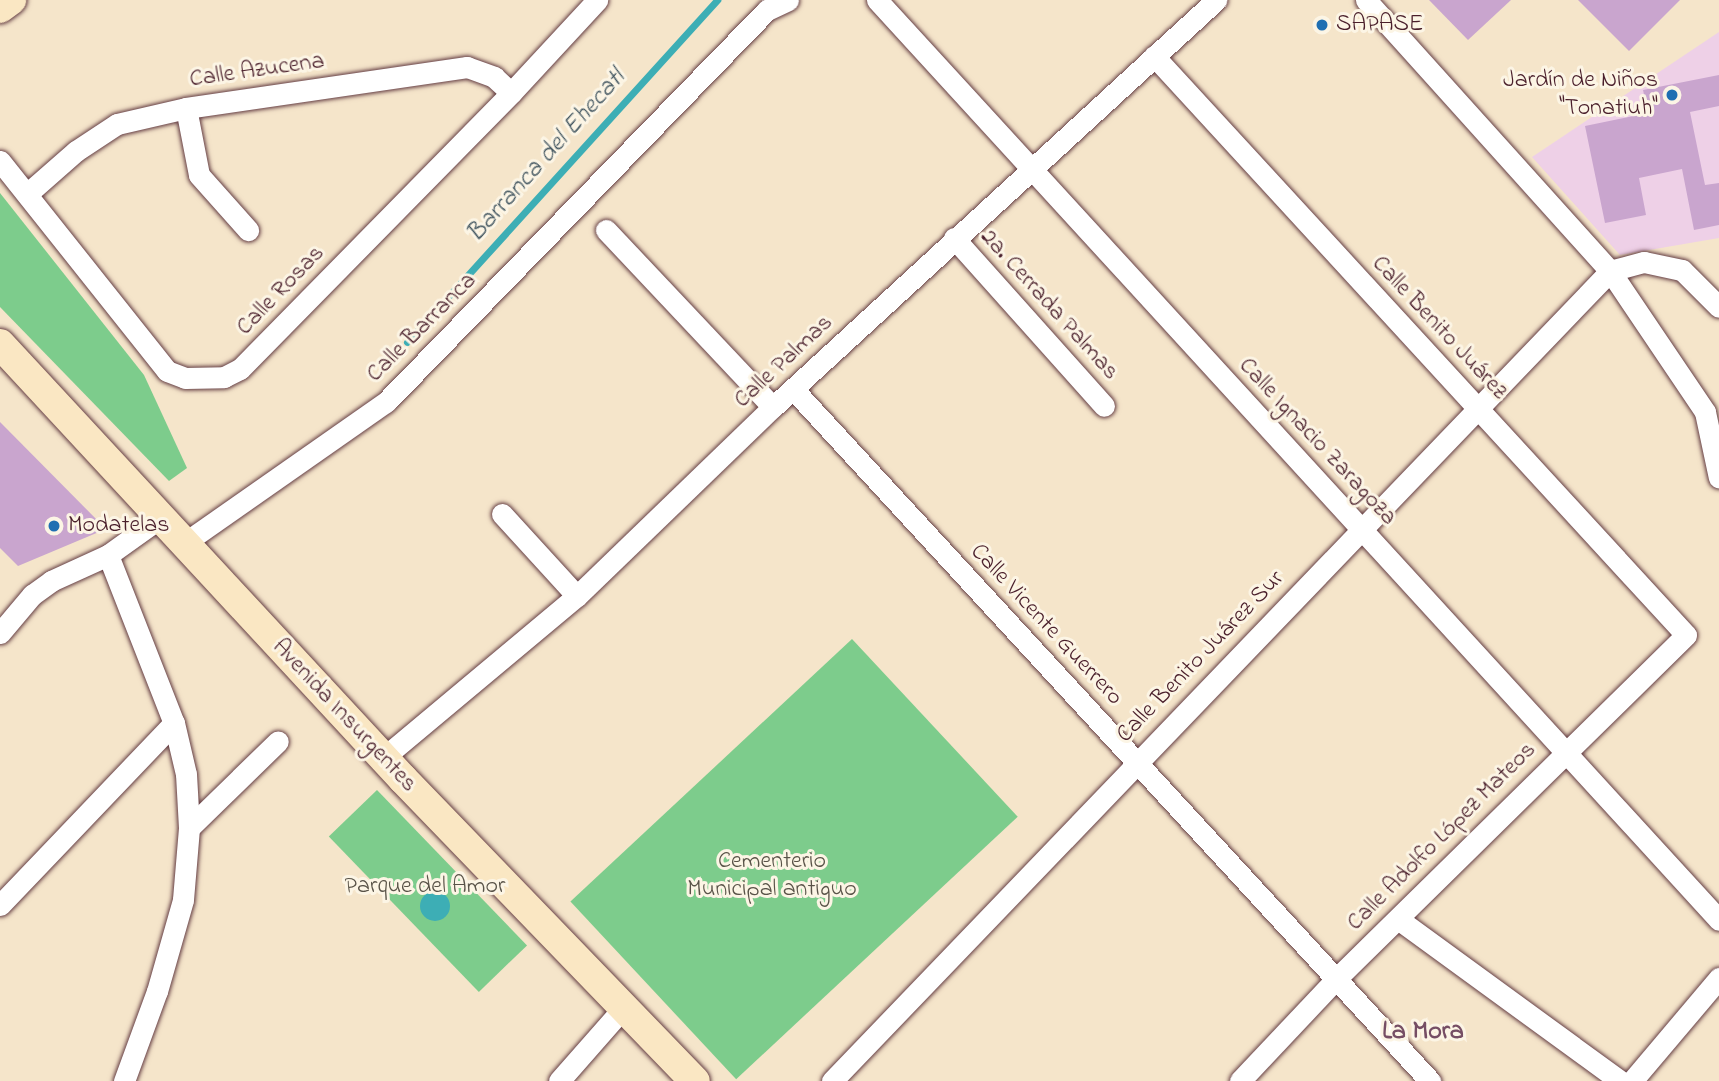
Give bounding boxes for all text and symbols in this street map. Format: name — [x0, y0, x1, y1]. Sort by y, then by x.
place label: SAPASE — [1336, 11, 1423, 39]
marker: SAPASE — [1314, 17, 1330, 33]
street label: Calle Azucena — [188, 47, 326, 95]
water label: Barranca del Ehecatl — [461, 64, 633, 250]
place label: Jardín de Niños "Tonatiuh" — [1503, 67, 1658, 123]
marker: Jardín de Niños "Tonatiuh" — [1664, 87, 1680, 103]
street label: 2a. Cerrada Palmas — [974, 224, 1124, 386]
street label: Calle Rosas — [231, 240, 331, 342]
street label: Calle Benito Juárez — [1365, 250, 1513, 406]
street label: Calle Barranca — [361, 267, 483, 389]
street label: Calle Palmas — [729, 309, 839, 415]
street label: Calle Ignacio Zaragoza — [1232, 352, 1402, 532]
place label: Modatelas — [68, 512, 170, 540]
marker: Modatelas — [46, 518, 62, 534]
street label: Calle Vicente Guerrero — [964, 538, 1128, 712]
street label: Calle Benito Juárez Sur — [1111, 565, 1291, 749]
street label: Avenida Insurgentes — [266, 633, 422, 799]
street label: Calle Adolfo López Mateos — [1342, 737, 1542, 937]
park label: Cementerio Municipal antiguo — [687, 848, 857, 904]
park label: Parque del Amor — [345, 873, 505, 901]
district label: La Mora — [1382, 1017, 1464, 1049]

